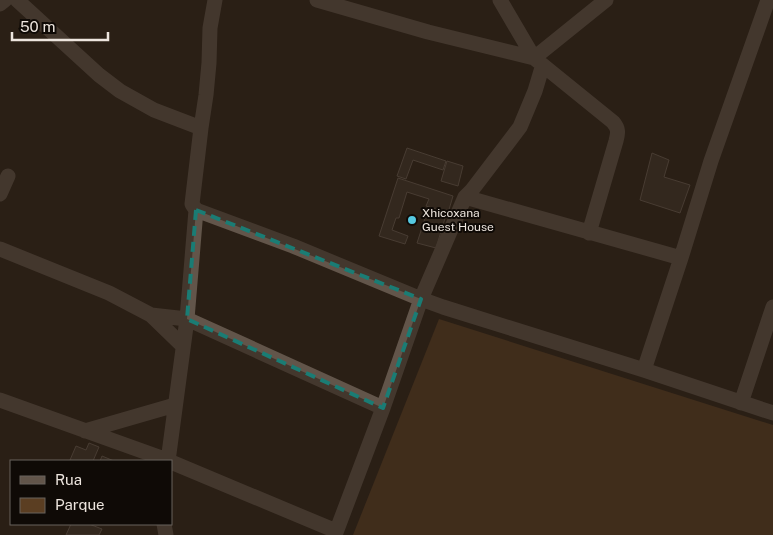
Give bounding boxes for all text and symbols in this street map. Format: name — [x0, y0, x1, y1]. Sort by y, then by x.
scale bar — [12, 10, 109, 42]
text: 50 m — [20, 18, 55, 35]
place label: Xhicoxana Guest House — [422, 206, 494, 234]
marker: Xhicoxana Guest House — [406, 214, 418, 226]
legend — [10, 460, 172, 525]
text: Rua — [55, 471, 82, 488]
text: Parque — [55, 496, 105, 513]

